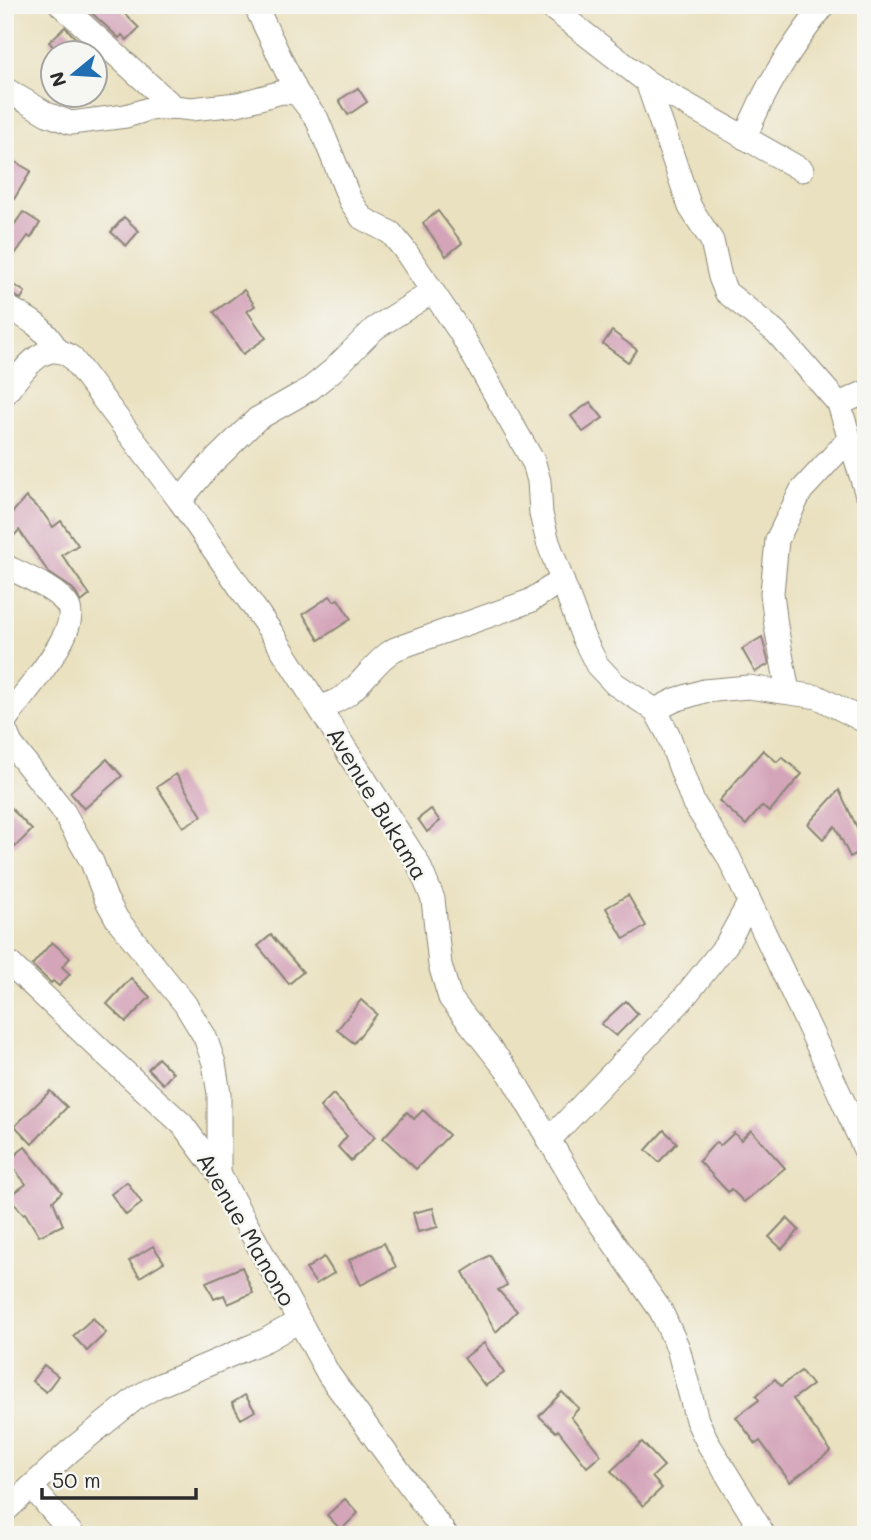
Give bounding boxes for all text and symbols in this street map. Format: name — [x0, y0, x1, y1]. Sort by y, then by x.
north arrow — [38, 38, 108, 108]
text: N — [43, 69, 71, 90]
street label: Avenue Bukama — [321, 721, 435, 885]
street label: Avenue Manono — [191, 1147, 303, 1311]
scale bar — [42, 1456, 196, 1500]
text: 50 m — [52, 1466, 101, 1493]

